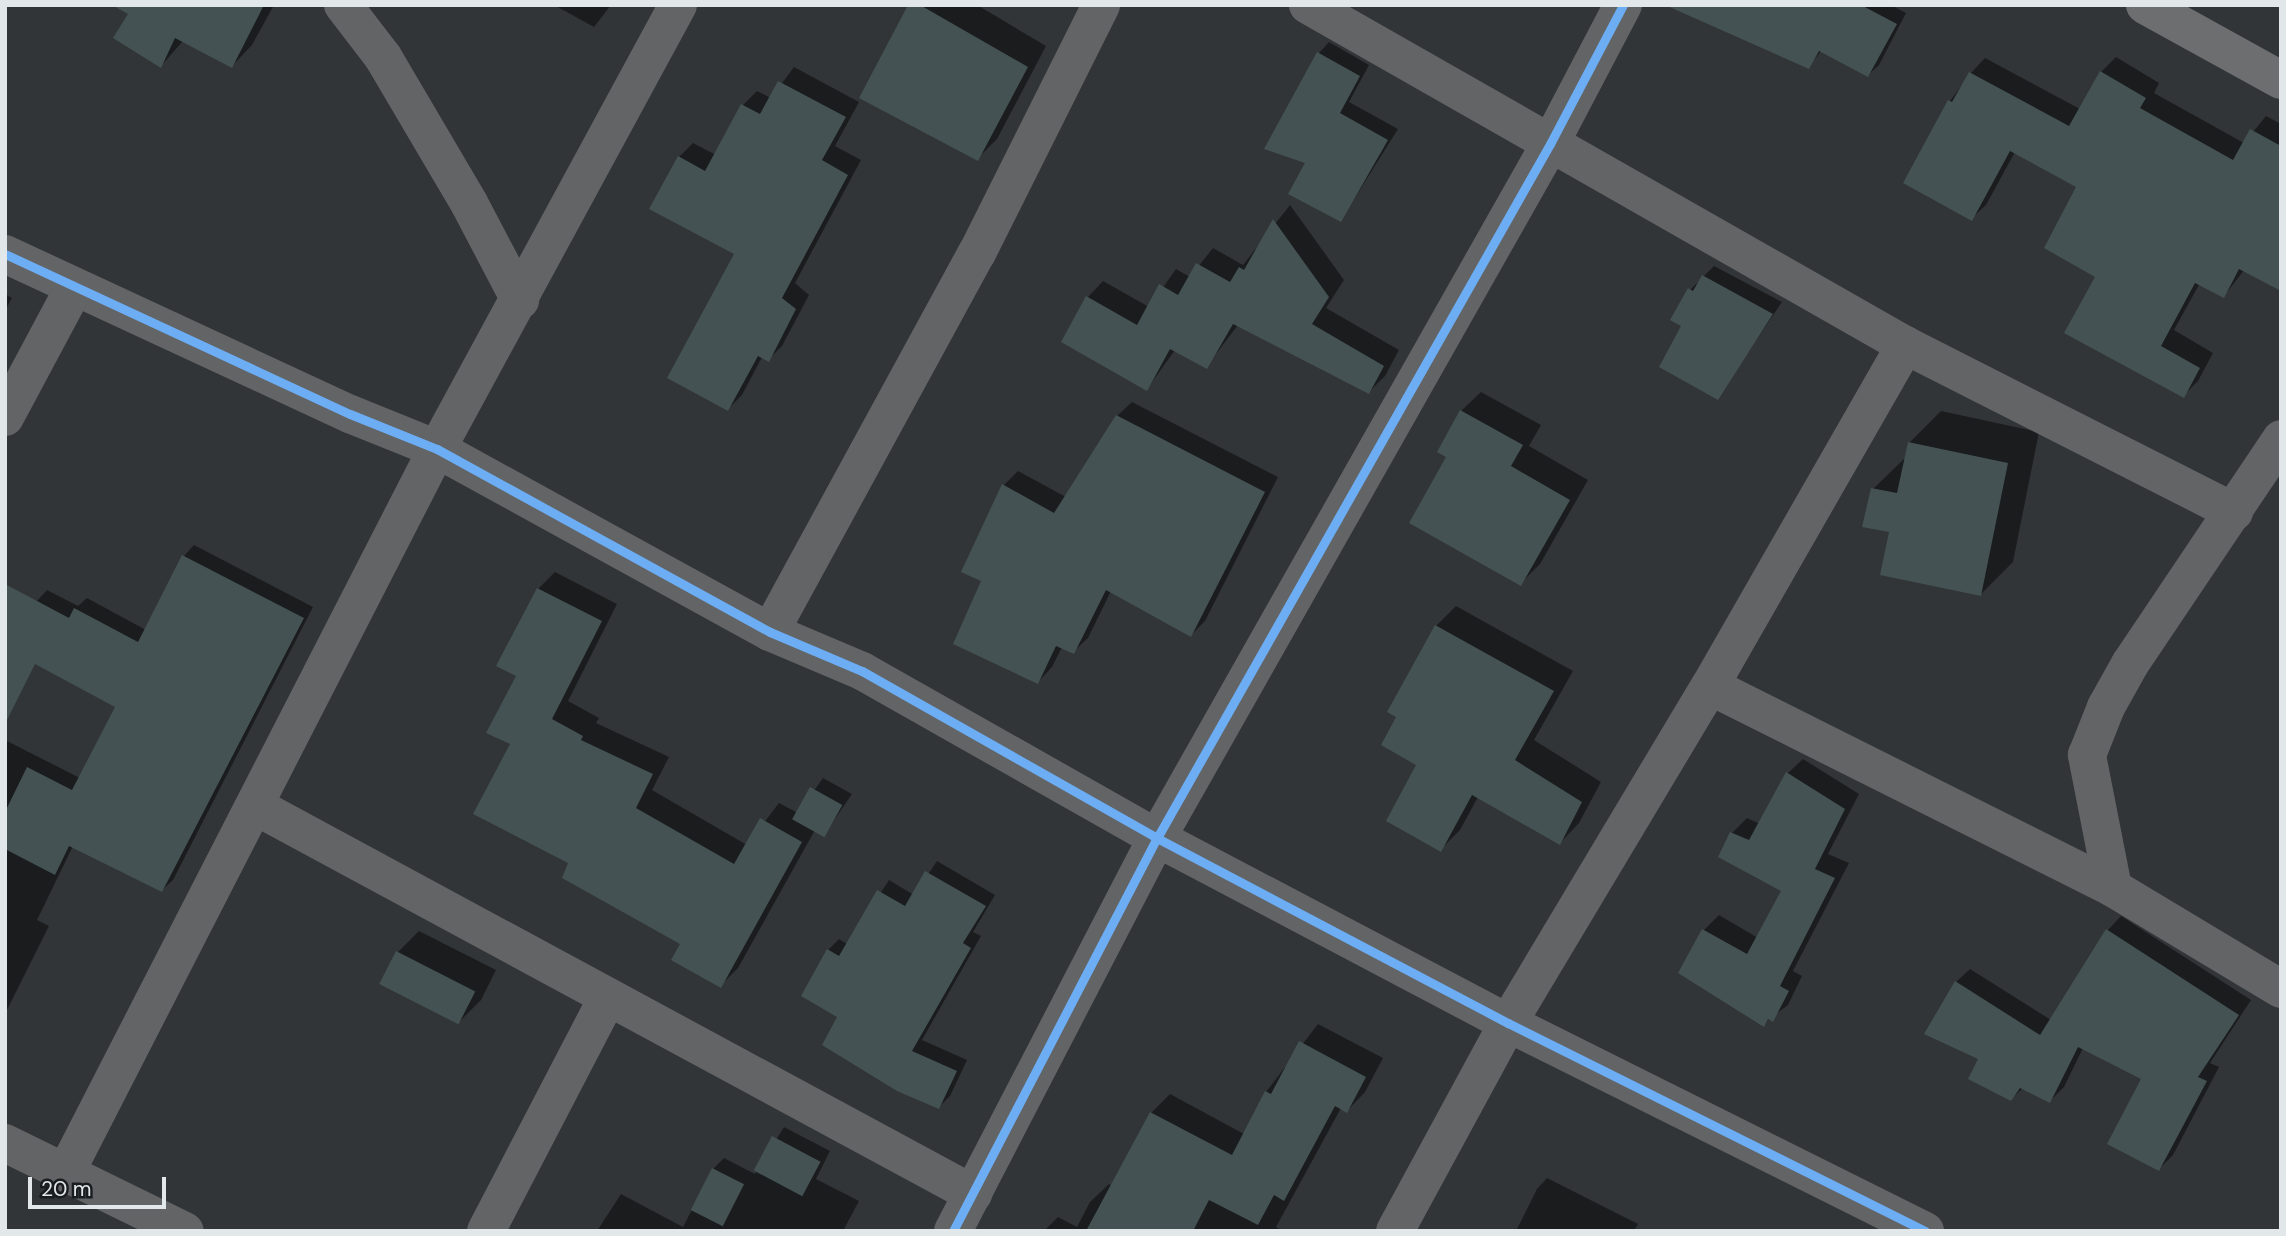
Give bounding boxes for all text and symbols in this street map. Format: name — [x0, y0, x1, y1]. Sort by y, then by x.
scale bar — [32, 1162, 170, 1206]
text: 20 m — [41, 1175, 92, 1203]

